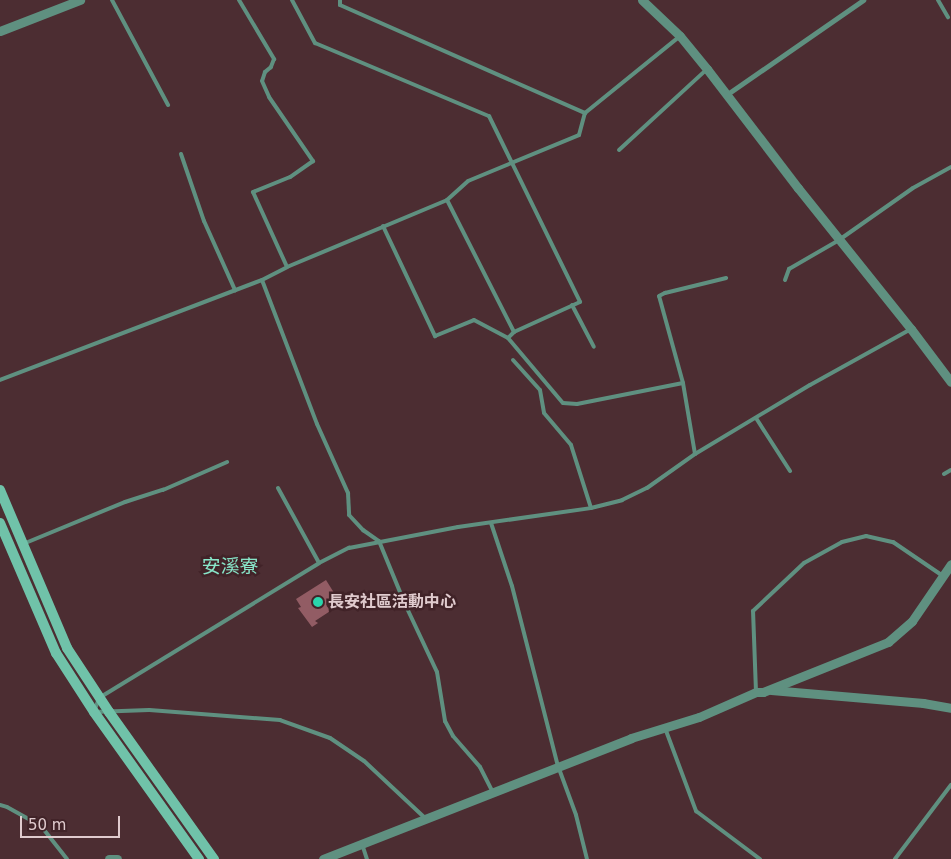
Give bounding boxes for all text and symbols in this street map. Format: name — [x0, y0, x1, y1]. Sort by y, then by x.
district label: 安溪寮 — [202, 556, 258, 578]
place label: 長安社區活動中心 — [328, 592, 456, 612]
marker: 長安社區活動中心 — [312, 596, 324, 608]
scale bar — [22, 806, 122, 838]
text: 50 m — [28, 816, 66, 834]

